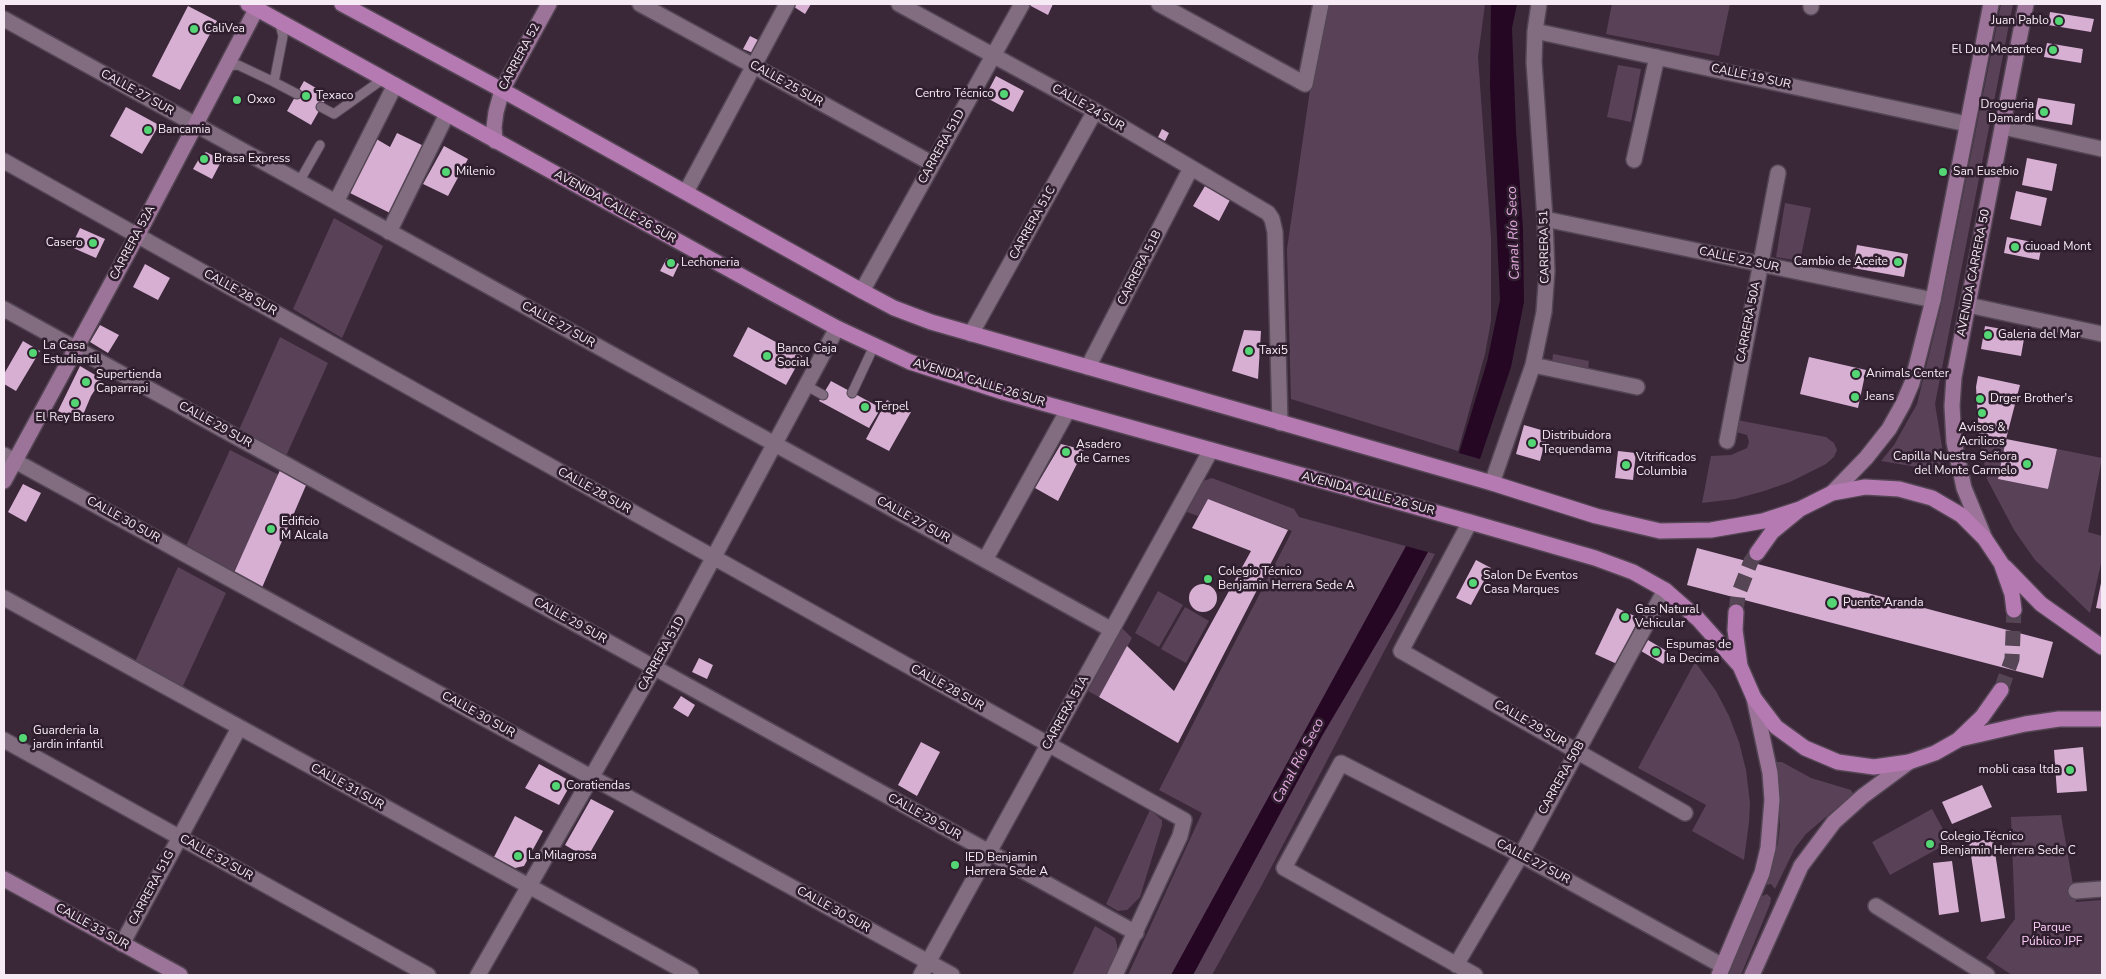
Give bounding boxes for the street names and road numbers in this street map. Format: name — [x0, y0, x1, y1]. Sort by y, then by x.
street label: CARRERA 52 — [496, 21, 544, 93]
street label: CALLE 25 SUR — [747, 58, 825, 110]
street label: CALLE 19 SUR — [1710, 62, 1792, 92]
street label: CALLE 27 SUR — [98, 67, 176, 119]
street label: CALLE 24 SUR — [1049, 81, 1127, 135]
street label: CARRERA 51D — [916, 107, 968, 187]
street label: AVENIDA CALLE 26 SUR — [551, 167, 679, 247]
street label: CARRERA 51C — [1007, 184, 1059, 262]
street label: CARRERA 52A — [107, 203, 159, 283]
street label: AVENIDA CARRERA 50 — [1955, 208, 1993, 338]
street label: CARRERA 51 — [1537, 210, 1553, 284]
street label: CARRERA 51B — [1115, 228, 1165, 308]
street label: CALLE 22 SUR — [1698, 245, 1780, 275]
street label: CALLE 28 SUR — [201, 267, 279, 319]
street label: CARRERA 50A — [1734, 280, 1764, 364]
street label: CALLE 27 SUR — [519, 299, 597, 351]
street label: AVENIDA CALLE 26 SUR — [911, 356, 1047, 410]
street label: CALLE 29 SUR — [176, 399, 254, 451]
street label: CALLE 28 SUR — [555, 465, 633, 517]
street label: AVENIDA CALLE 26 SUR — [1300, 469, 1436, 519]
street label: CALLE 30 SUR — [84, 494, 162, 546]
street label: CALLE 27 SUR — [874, 494, 952, 546]
street label: CALLE 29 SUR — [531, 595, 609, 647]
street label: CARRERA 51D — [636, 614, 688, 694]
street label: CALLE 28 SUR — [908, 662, 986, 714]
street label: CARRERA 51A — [1040, 673, 1092, 753]
street label: CALLE 30 SUR — [439, 689, 517, 741]
street label: CALLE 29 SUR — [1491, 697, 1569, 751]
street label: CARRERA 50B — [1536, 739, 1588, 817]
street label: CALLE 31 SUR — [308, 761, 386, 813]
street label: CALLE 29 SUR — [885, 791, 963, 843]
street label: CALLE 32 SUR — [177, 832, 255, 884]
street label: CALLE 27 SUR — [1494, 837, 1572, 887]
street label: CARRERA 51G — [126, 848, 178, 928]
street label: CALLE 30 SUR — [794, 884, 872, 936]
street label: CALLE 33 SUR — [53, 901, 131, 953]

